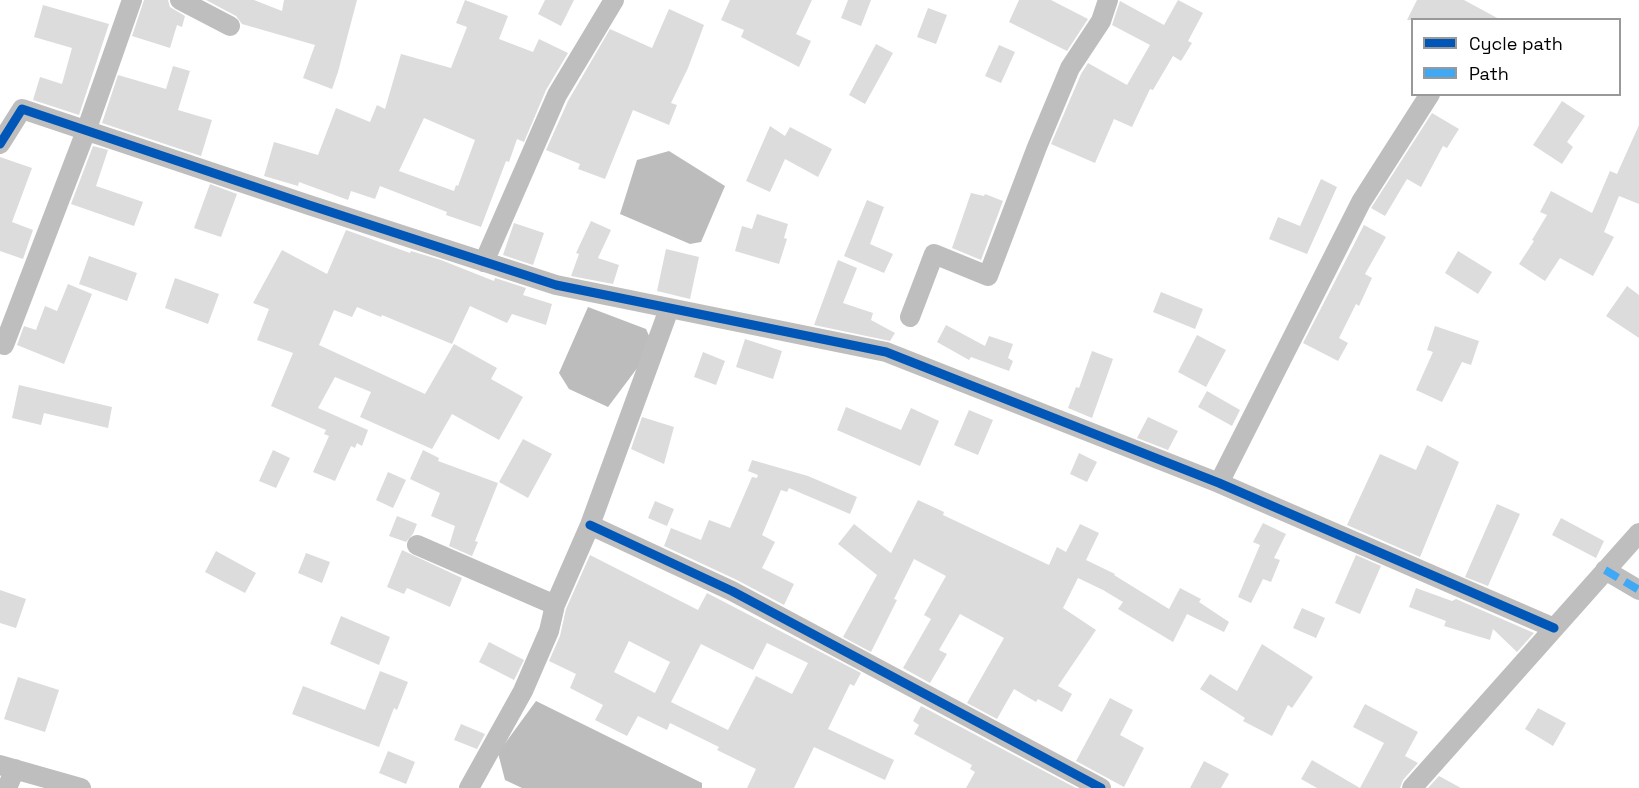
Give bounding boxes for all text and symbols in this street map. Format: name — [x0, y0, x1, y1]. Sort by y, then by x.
legend — [1411, 18, 1621, 96]
text: Cycle path — [1469, 32, 1563, 55]
text: Path — [1469, 62, 1509, 85]

